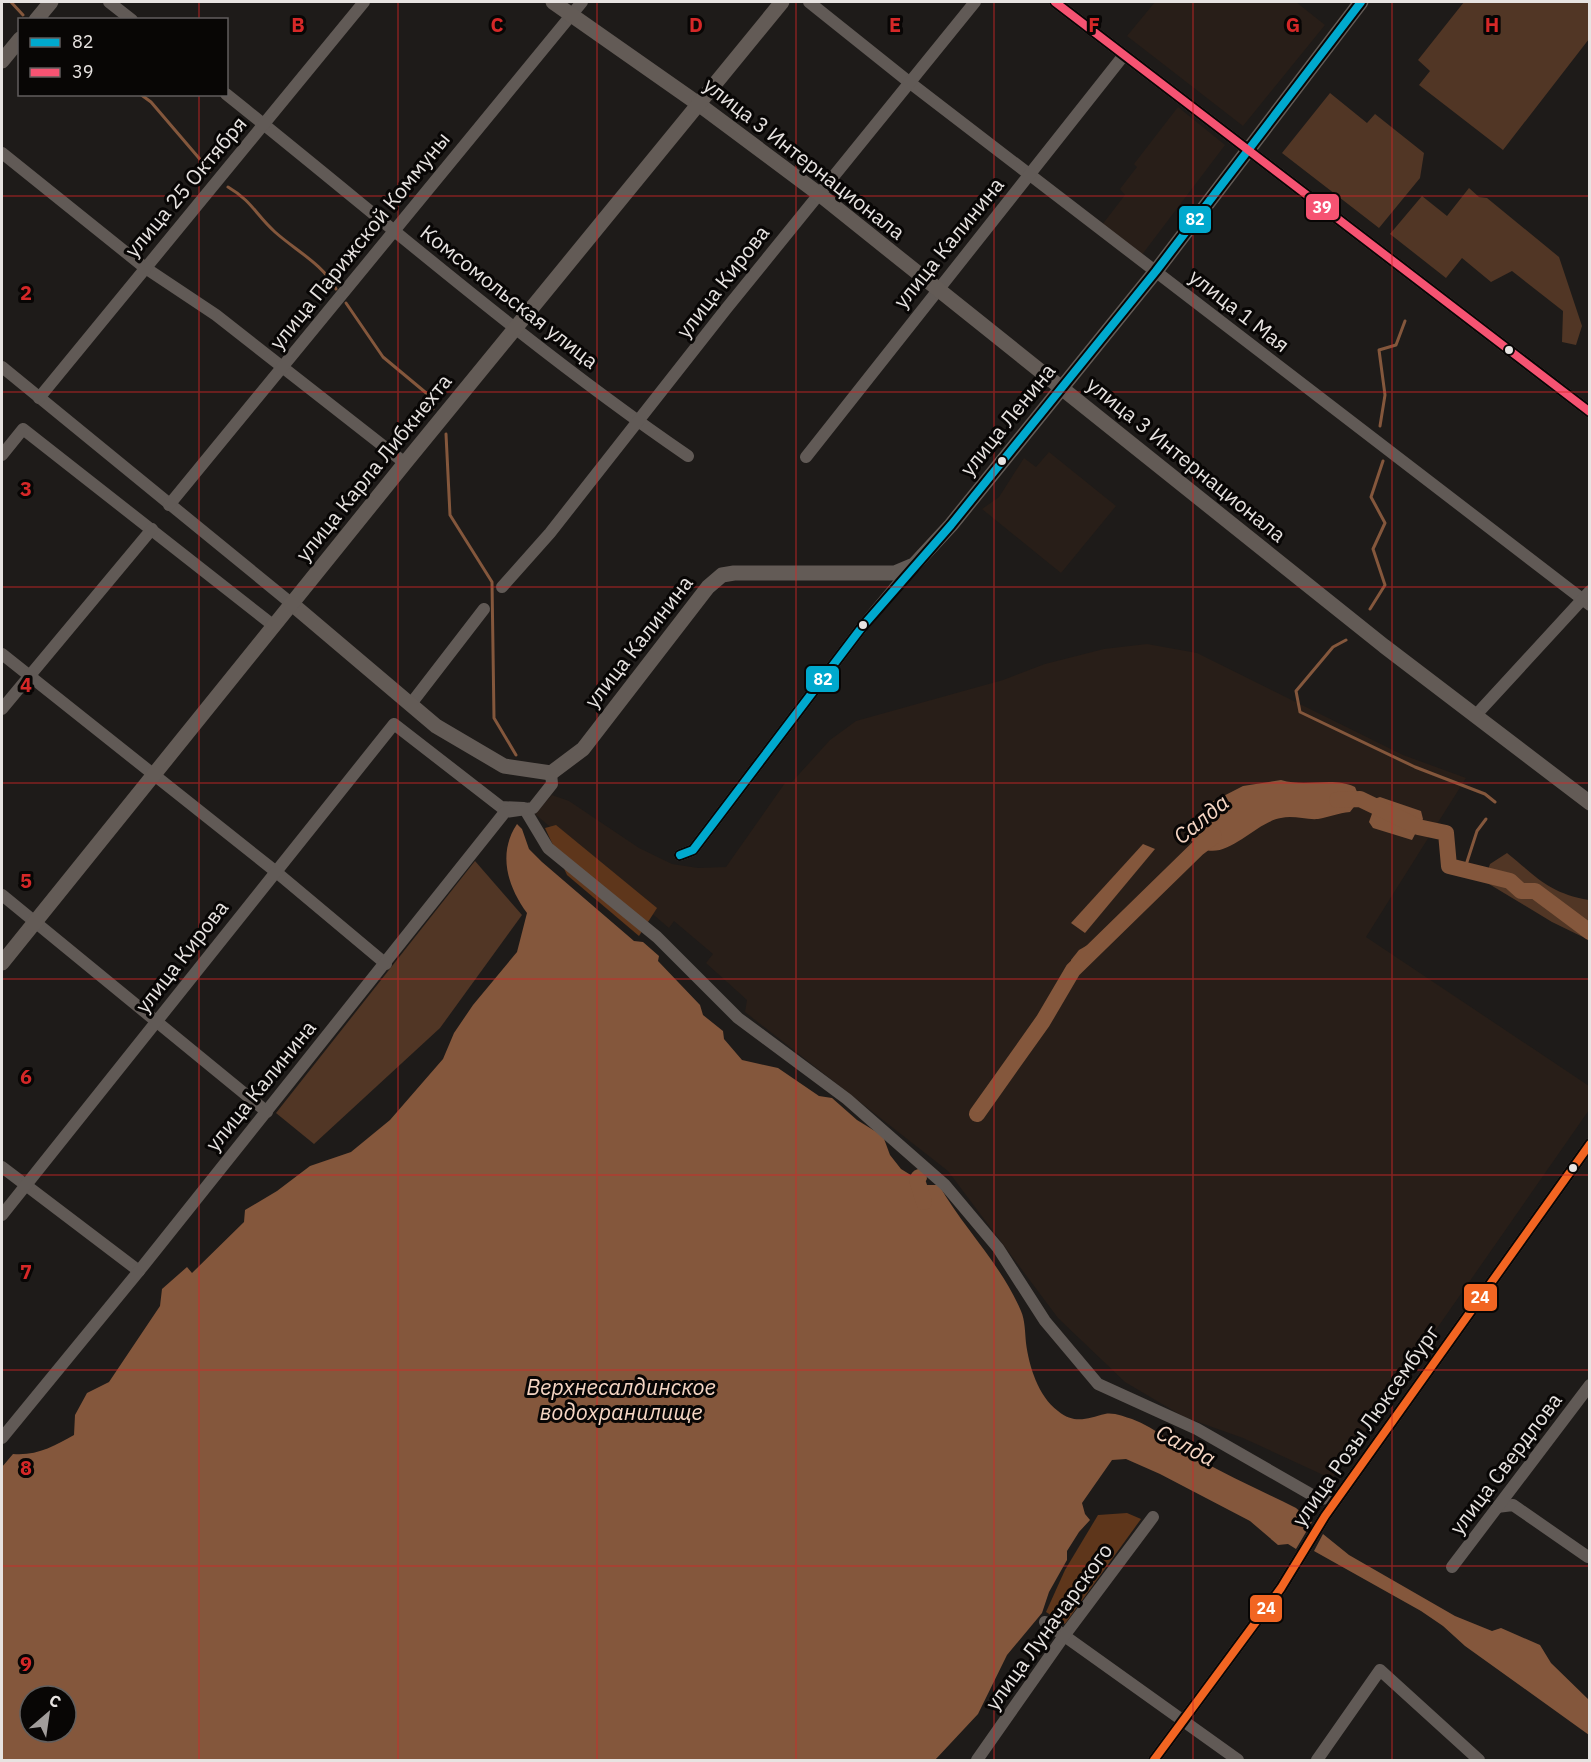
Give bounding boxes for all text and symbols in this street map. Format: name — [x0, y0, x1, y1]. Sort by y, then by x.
text: B — [291, 11, 305, 38]
text: C — [490, 11, 504, 38]
text: D — [689, 11, 703, 38]
text: E — [889, 11, 901, 38]
text: F — [1088, 11, 1100, 38]
text: G — [1286, 11, 1300, 38]
text: H — [1485, 11, 1499, 38]
legend — [18, 18, 228, 96]
text: 82 — [72, 30, 94, 53]
text: 39 — [72, 60, 94, 83]
street label: улица 3 Интернационала — [698, 71, 911, 246]
street label: улица 25 Октября — [118, 110, 253, 263]
street label: улица Парижской Коммуны — [263, 126, 456, 355]
street label: улица Калинина — [887, 171, 1010, 314]
line badge: 39 — [1305, 193, 1340, 221]
text: 39 — [1312, 197, 1332, 217]
line badge: 82 — [1178, 205, 1212, 234]
text: 82 — [1185, 209, 1205, 229]
street label: Комсомольская улица — [415, 218, 604, 375]
street label: улица Кирова — [669, 219, 775, 344]
street label: улица 1 Мая — [1184, 262, 1296, 358]
text: 2 — [20, 279, 32, 306]
unlabelled marker — [1503, 344, 1515, 356]
street label: улица Ленина — [953, 357, 1061, 482]
street label: улица Карла Либкнехта — [289, 368, 458, 567]
street label: улица 3 Интернационала — [1081, 370, 1292, 548]
unlabelled marker — [996, 455, 1008, 467]
text: 3 — [20, 475, 32, 502]
street label: улица Калинина — [578, 569, 699, 713]
unlabelled marker — [857, 619, 869, 631]
line badge: 82 — [805, 665, 840, 693]
text: 82 — [813, 669, 833, 689]
text: 4 — [20, 671, 32, 698]
water label: Салда — [1167, 787, 1234, 850]
text: 5 — [20, 867, 32, 894]
street label: улица Кирова — [128, 894, 234, 1019]
street label: улица Калинина — [199, 1014, 322, 1157]
text: 6 — [20, 1063, 32, 1090]
unlabelled marker — [1567, 1162, 1579, 1174]
text: 7 — [20, 1258, 32, 1285]
line badge: 24 — [1463, 1283, 1498, 1312]
text: 24 — [1470, 1287, 1490, 1307]
street label: улица Розы Люксембург — [1285, 1319, 1445, 1532]
water label: Верхнесалдинское водохранилище — [526, 1372, 716, 1426]
street label: улица Свердлова — [1443, 1387, 1568, 1540]
water label: Салда — [1151, 1417, 1221, 1472]
text: 8 — [20, 1454, 32, 1481]
street label: улица Луначарского — [978, 1537, 1118, 1716]
line badge: 24 — [1249, 1594, 1283, 1623]
text: 24 — [1256, 1598, 1276, 1618]
text: 9 — [20, 1650, 32, 1677]
north arrow — [18, 1684, 78, 1744]
text: С — [46, 1690, 65, 1712]

